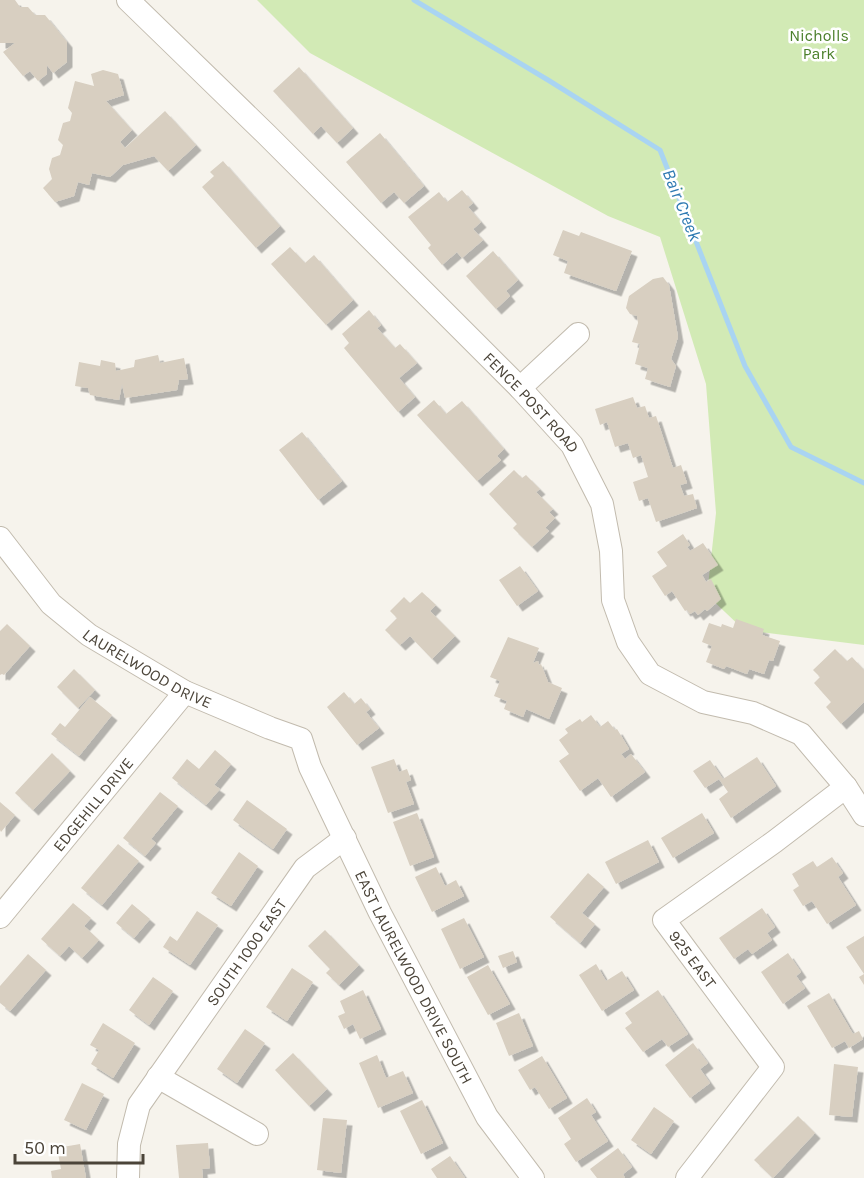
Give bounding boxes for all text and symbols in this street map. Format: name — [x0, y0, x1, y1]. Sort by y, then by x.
park label: Nicholls Park — [789, 26, 849, 63]
water label: Bair Creek — [658, 166, 707, 245]
street label: FENCE POST ROAD — [479, 348, 583, 456]
street label: LAURELWOOD DRIVE — [79, 625, 215, 712]
street label: EDGEHILL DRIVE — [49, 754, 137, 855]
street label: EAST LAURELWOOD DRIVE SOUTH — [351, 867, 477, 1087]
street label: SOUTH 1000 EAST — [202, 895, 291, 1010]
street label: 925 EAST — [665, 927, 720, 992]
scale bar — [15, 1127, 142, 1165]
text: 50 m — [24, 1137, 66, 1159]

